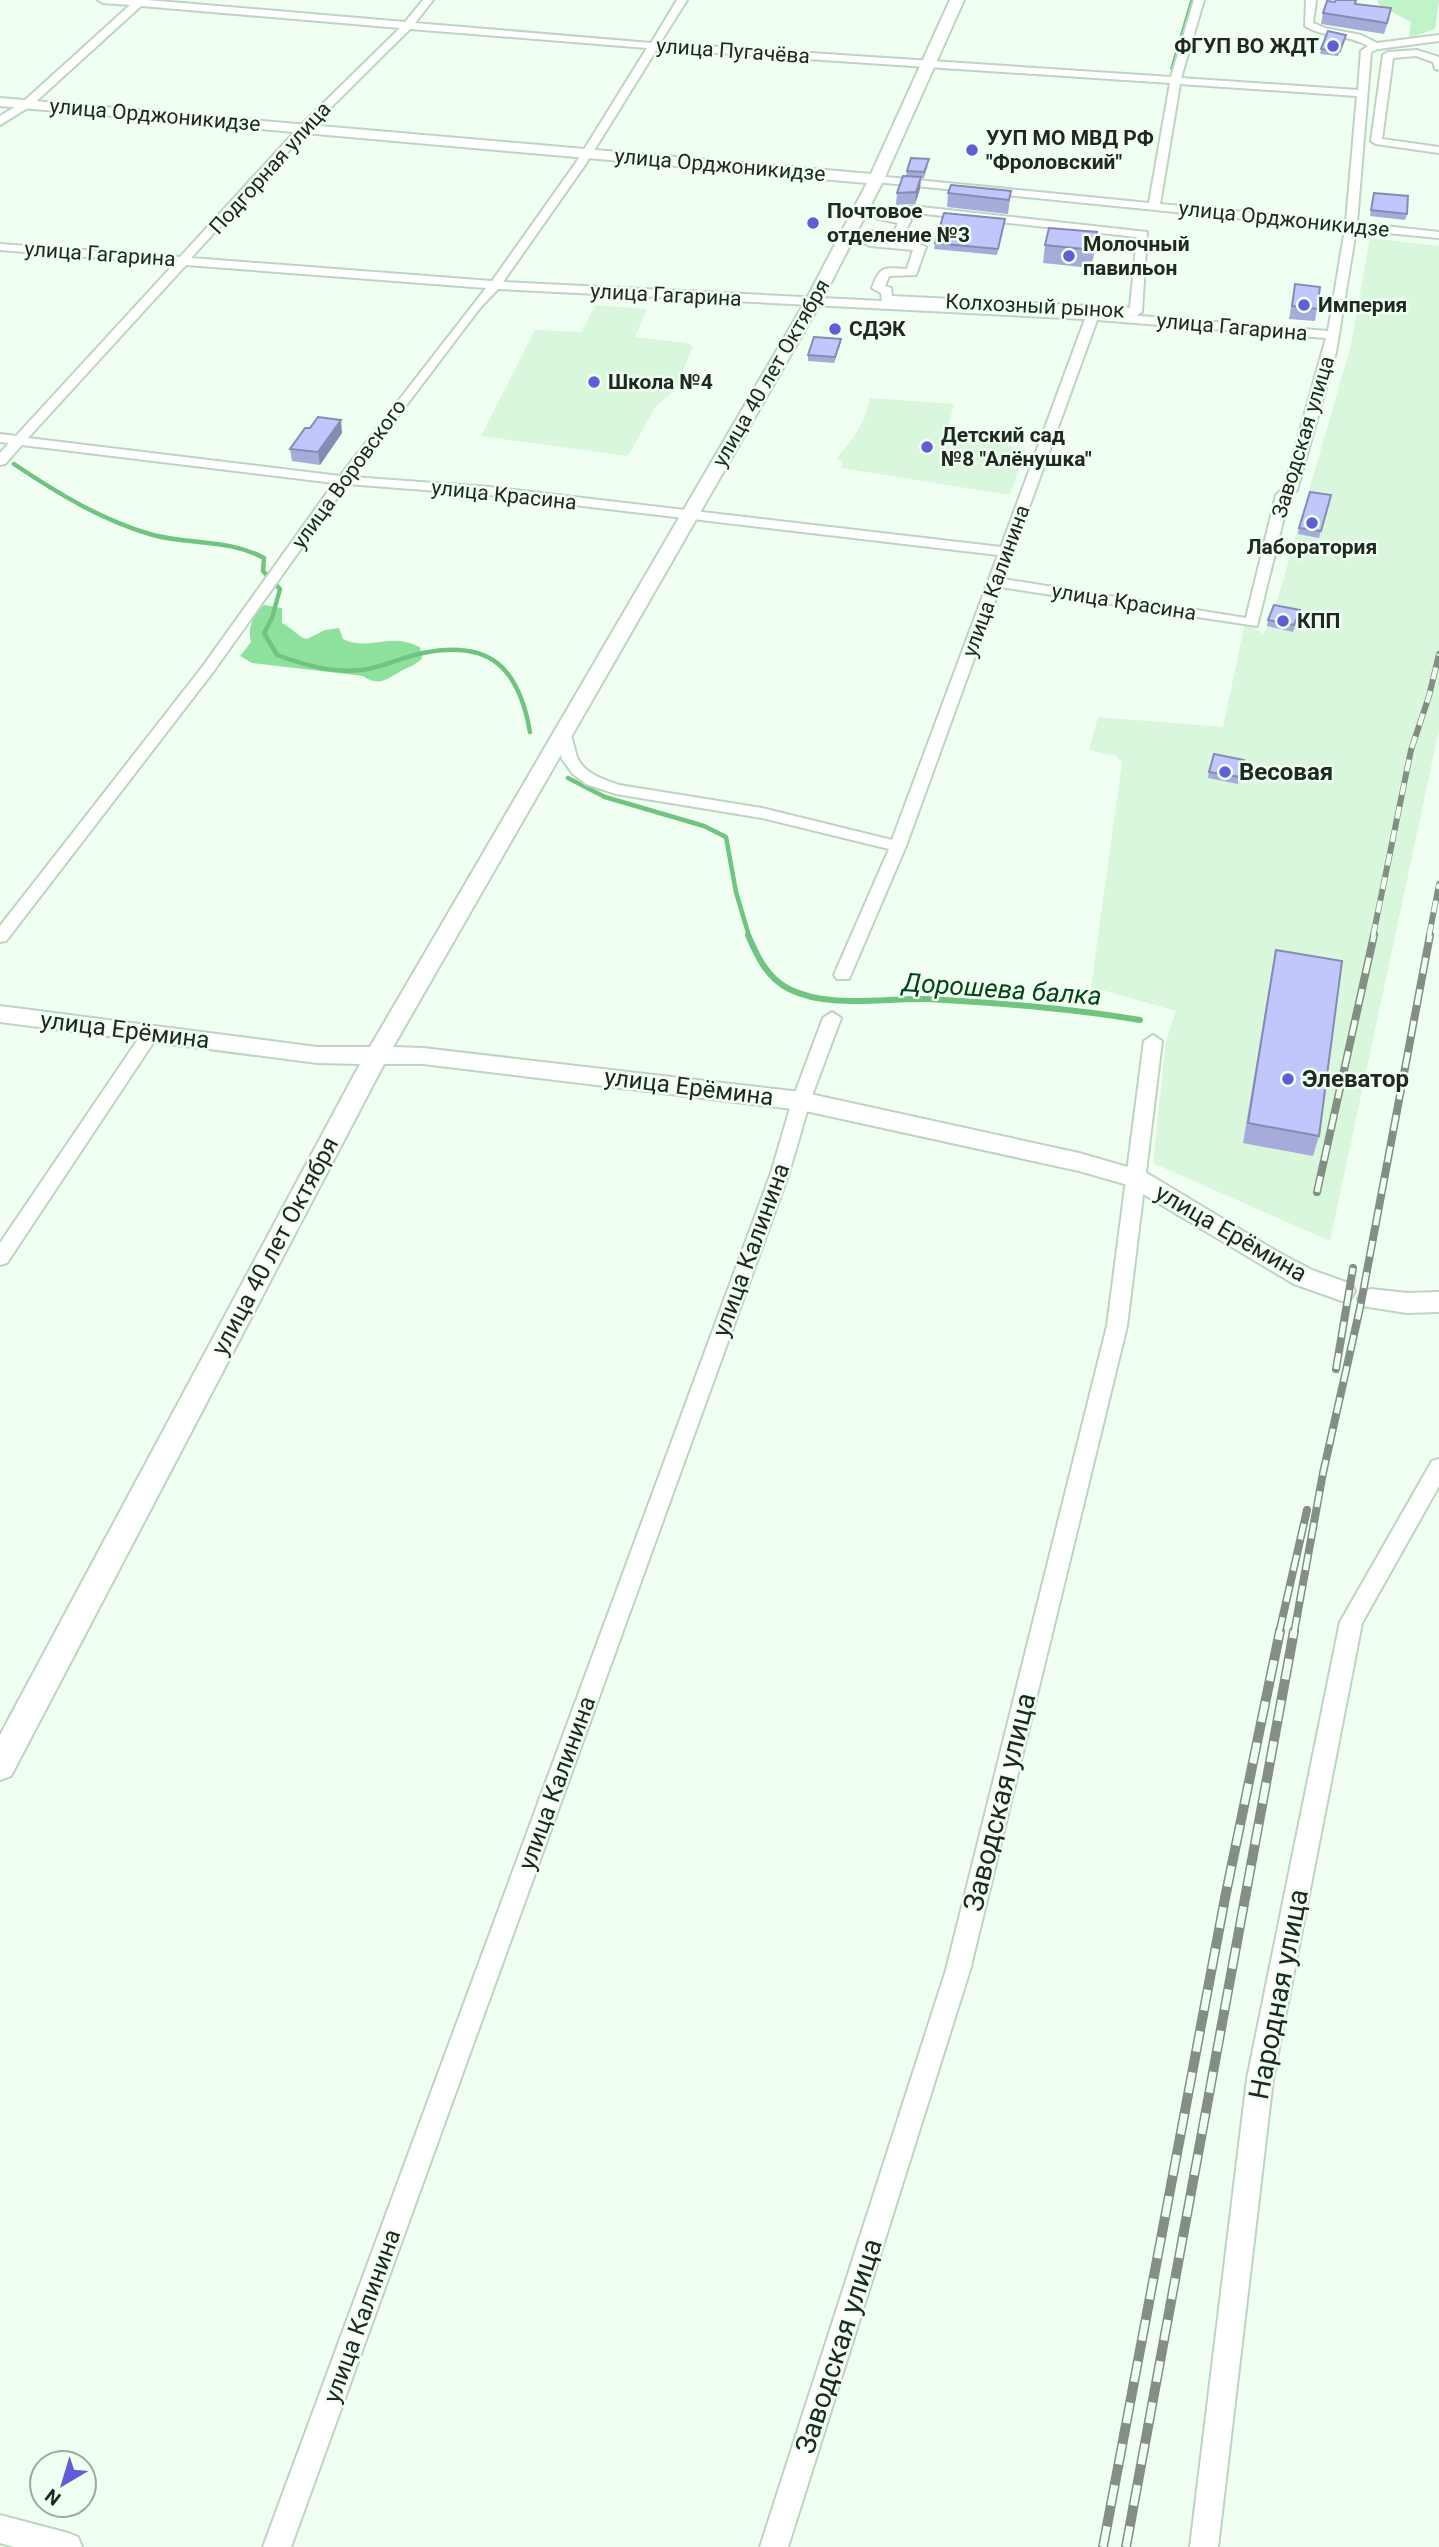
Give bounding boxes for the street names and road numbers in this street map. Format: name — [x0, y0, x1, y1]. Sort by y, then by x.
street label: улица Пугачёва — [655, 34, 811, 68]
street label: улица Орджоникидзе — [49, 94, 261, 136]
street label: Подгорная улица — [204, 97, 336, 239]
street label: улица Орджоникидзе — [614, 144, 826, 186]
street label: улица Орджоникидзе — [1178, 196, 1390, 242]
street label: улица Гагарина — [24, 237, 176, 271]
street label: улица 40 лет Октября — [708, 275, 834, 471]
street label: улица Гагарина — [590, 279, 742, 311]
street label: Колхозный рынок — [945, 289, 1126, 323]
street label: улица Гагарина — [1156, 308, 1308, 346]
street label: Заводская улица — [1267, 353, 1339, 521]
street label: улица Воровского — [287, 395, 411, 553]
street label: улица Красина — [430, 475, 578, 515]
street label: улица Калинина — [957, 502, 1035, 660]
street label: улица Красина — [1050, 579, 1198, 625]
street label: улица Ерёмина — [39, 1006, 211, 1054]
street label: улица Ерёмина — [603, 1063, 775, 1111]
street label: улица 40 лет Октября — [206, 1132, 344, 1360]
street label: улица Калинина — [707, 1159, 795, 1341]
street label: улица Ерёмина — [1150, 1178, 1312, 1288]
street label: Заводская улица — [956, 1689, 1043, 1915]
street label: улица Калинина — [513, 1692, 601, 1874]
street label: Народная улица — [1242, 1886, 1315, 2102]
street label: улица Калинина — [318, 2225, 406, 2407]
street label: Заводская улица — [788, 2235, 889, 2458]

